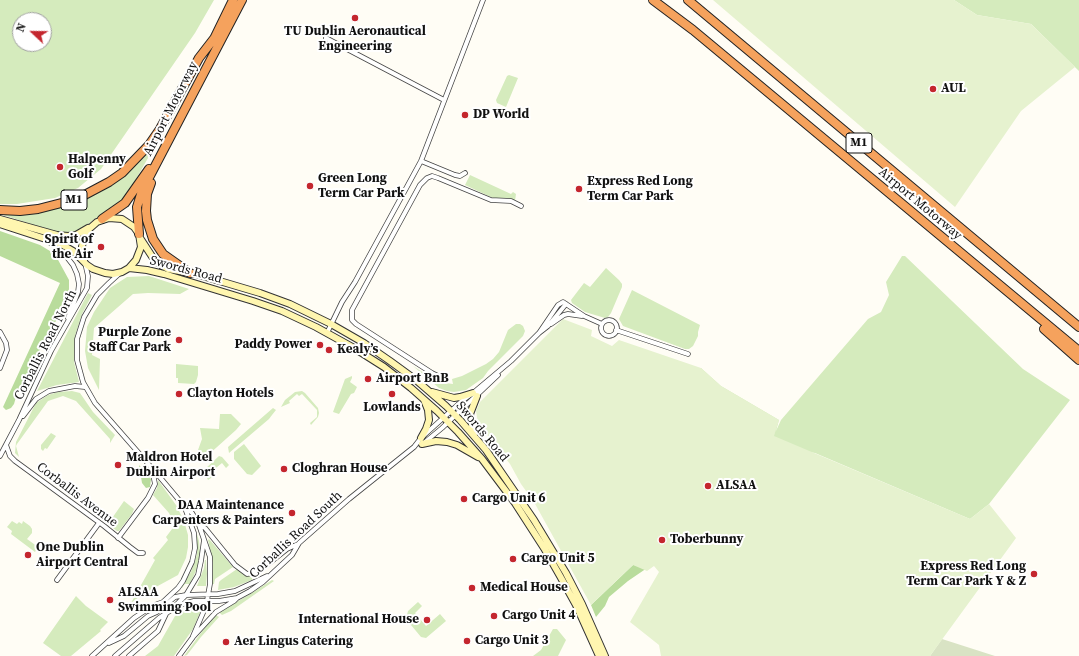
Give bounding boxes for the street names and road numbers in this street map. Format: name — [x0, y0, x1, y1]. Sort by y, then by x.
street label: Airport Motorway — [140, 59, 202, 159]
road number: M1 — [846, 133, 872, 153]
street label: Airport Motorway — [875, 165, 965, 243]
road number: M1 — [61, 190, 87, 210]
street label: Swords Road — [148, 253, 224, 287]
street label: Corballis Road North — [11, 287, 81, 403]
street label: Swords Road — [452, 399, 512, 465]
street label: Corballis Avenue — [33, 459, 121, 531]
street label: Corballis Road South — [246, 488, 346, 582]

